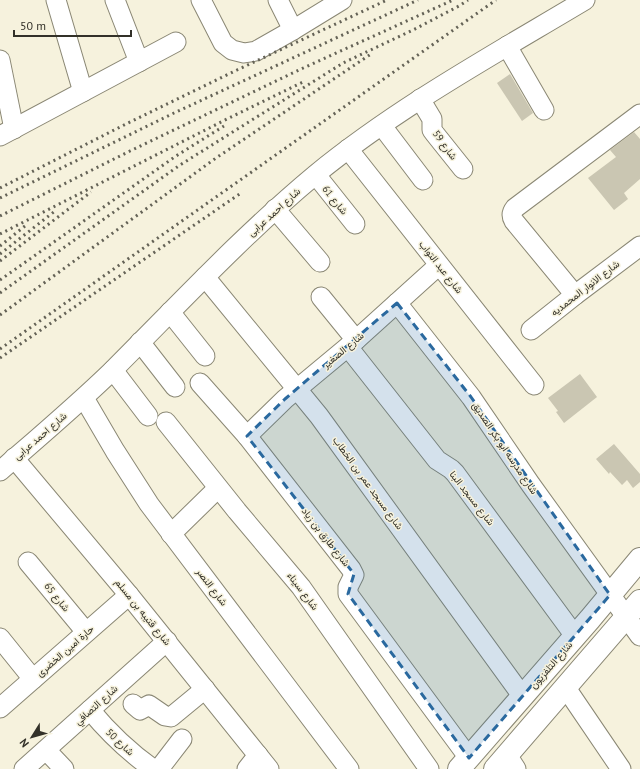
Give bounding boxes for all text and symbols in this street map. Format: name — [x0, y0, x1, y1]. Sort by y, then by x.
scale bar — [14, 12, 131, 38]
text: 50 m — [20, 18, 46, 33]
street label: شارع 59 — [430, 128, 460, 163]
street label: شارع 61 — [319, 183, 351, 217]
street label: شارع احمد عرابى — [245, 185, 303, 239]
street label: شارع عبد التواب — [416, 238, 466, 296]
street label: شارع الانوار المحمديه — [548, 257, 622, 319]
street label: شارع الصغير — [319, 329, 366, 372]
street label: شارع مدرسه ابو بكر الصديق — [469, 399, 541, 497]
street label: شارع احمد عرابى — [11, 409, 69, 463]
street label: شارع مسجد عمر بن الخطاب — [330, 434, 406, 532]
street label: شارع مسجد البنا — [447, 468, 498, 528]
street label: شارع طارق بن زياد — [299, 505, 353, 569]
street label: شارع النصر — [193, 565, 230, 608]
street label: شارع سيناء — [284, 569, 322, 613]
street label: شارع قتيبه بن مسلم — [112, 576, 174, 648]
street label: شارع 65 — [41, 580, 73, 614]
street label: حارة امين الخضرى — [33, 622, 97, 680]
street label: شارع التلفزيون — [527, 639, 575, 691]
street label: شارع التصافي — [72, 682, 122, 729]
north arrow — [12, 717, 52, 757]
street label: شارع 50 — [103, 726, 137, 758]
text: N — [16, 736, 32, 750]

